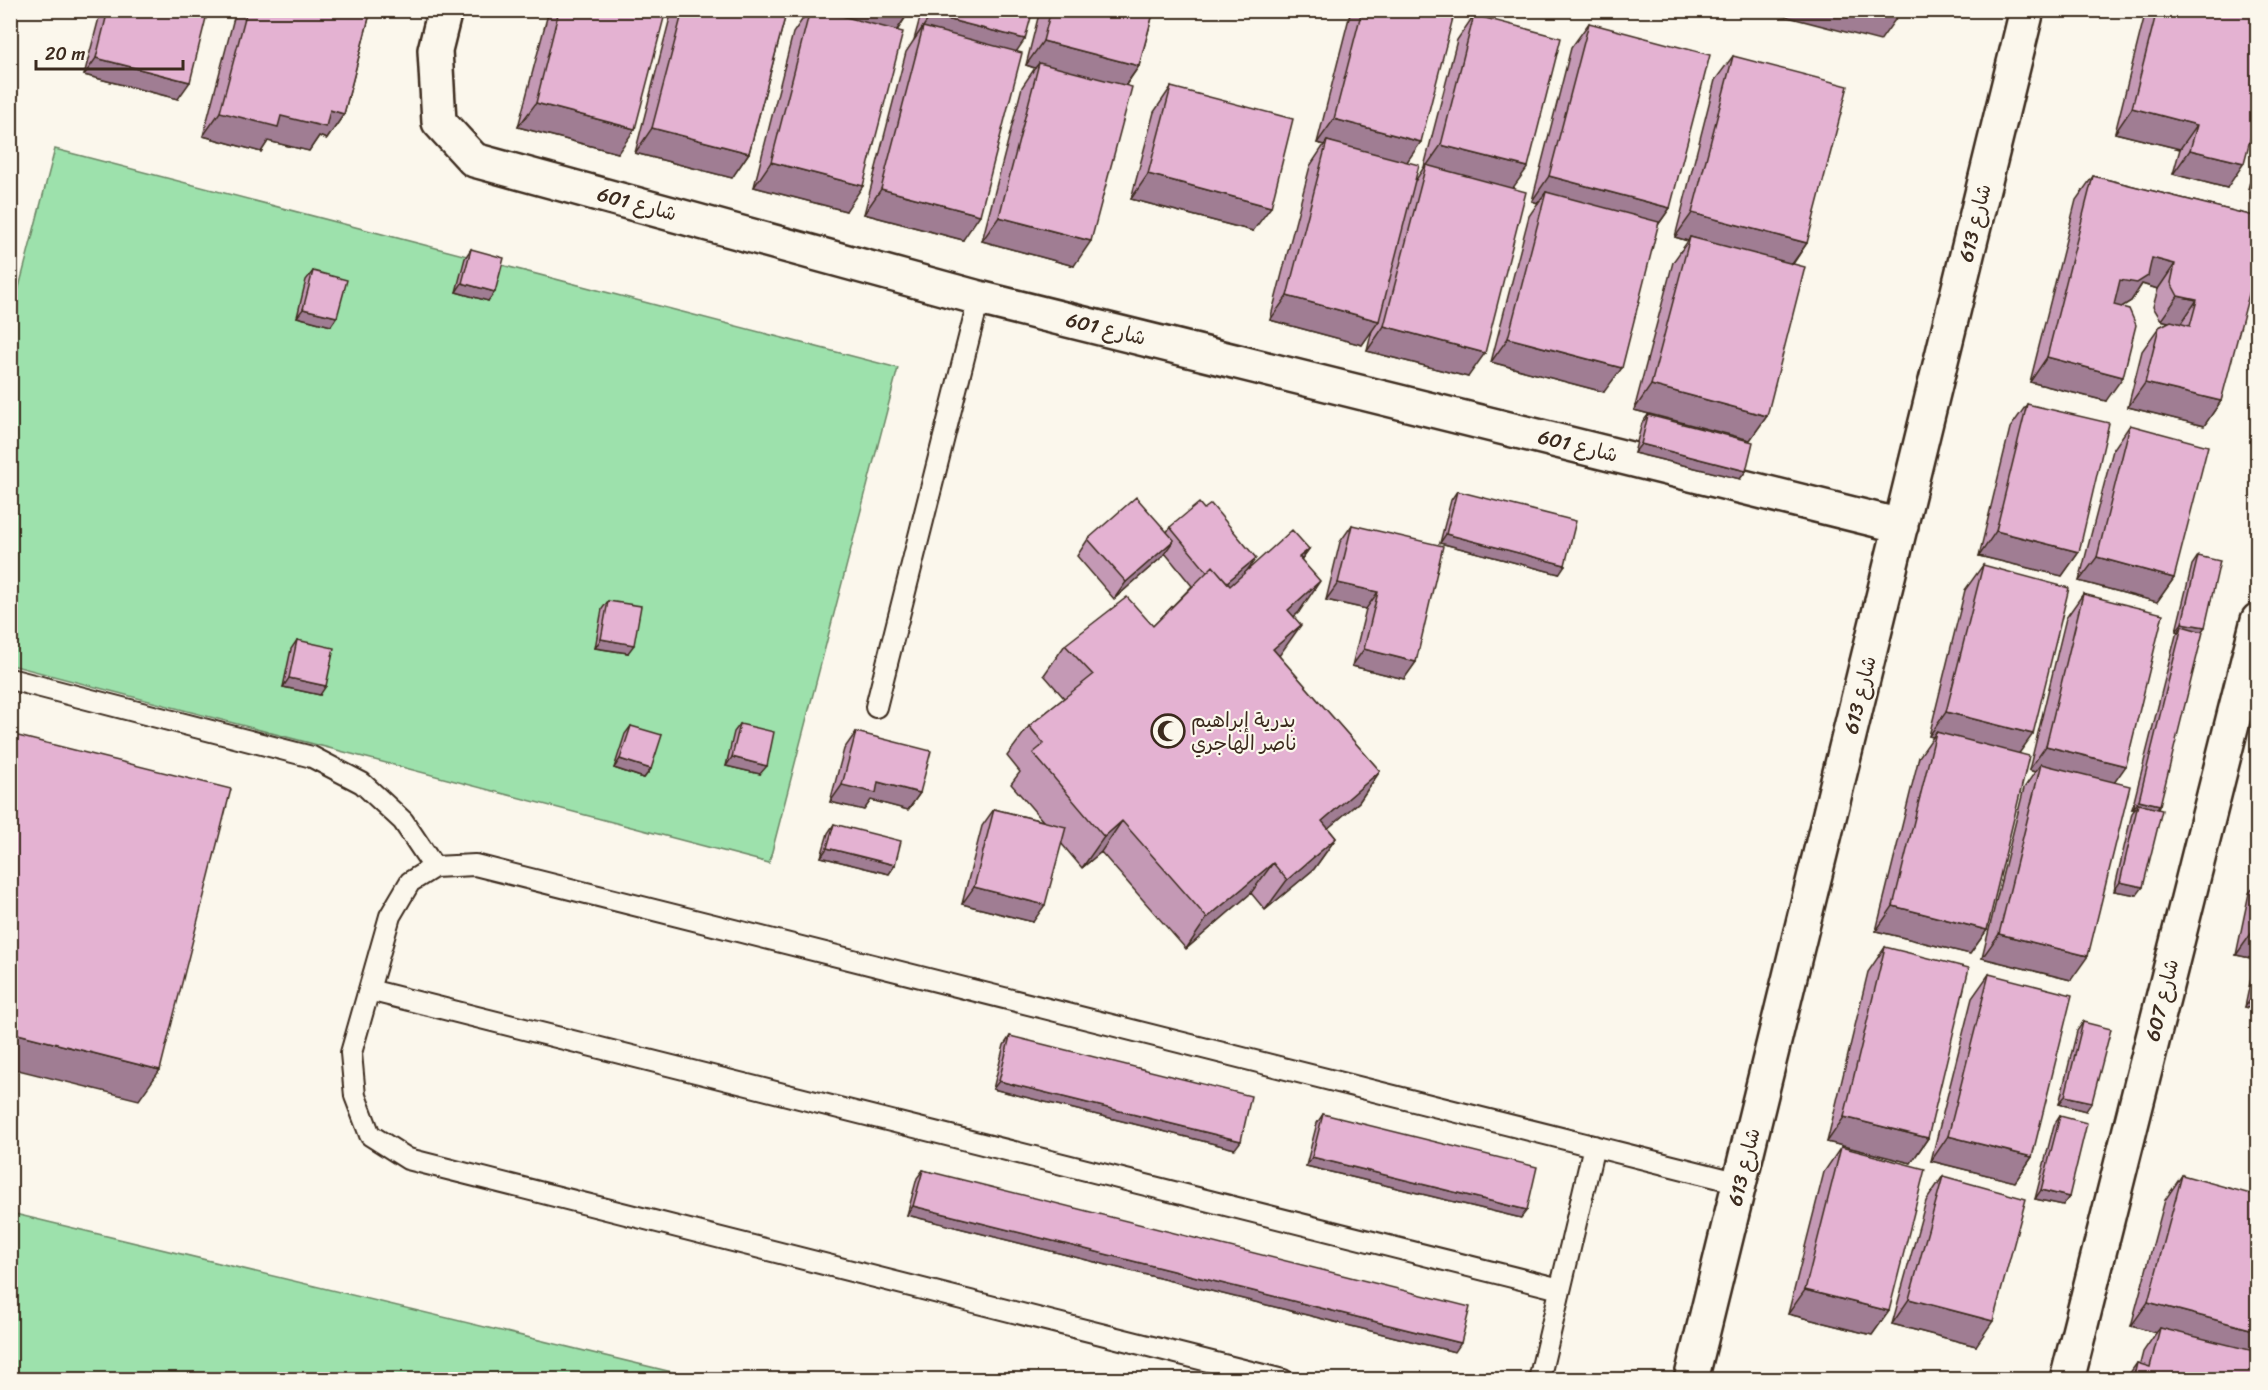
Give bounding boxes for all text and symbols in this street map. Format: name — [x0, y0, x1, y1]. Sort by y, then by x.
scale bar — [36, 33, 183, 71]
text: 20 m — [45, 38, 85, 70]
street label: شارع 601 — [593, 177, 681, 231]
street label: شارع 613 — [1948, 180, 2002, 266]
street label: شارع 601 — [1062, 302, 1150, 356]
street label: شارع 601 — [1534, 419, 1622, 473]
street label: شارع 613 — [1833, 652, 1887, 738]
place label: بدرية إبراهيم ناصر الهاجري — [1191, 703, 1298, 761]
mosque icon: بدرية إبراهيم ناصر الهاجري — [1150, 713, 1186, 749]
street label: شارع 607 — [2135, 955, 2189, 1045]
street label: شارع 613 — [1717, 1124, 1771, 1210]

